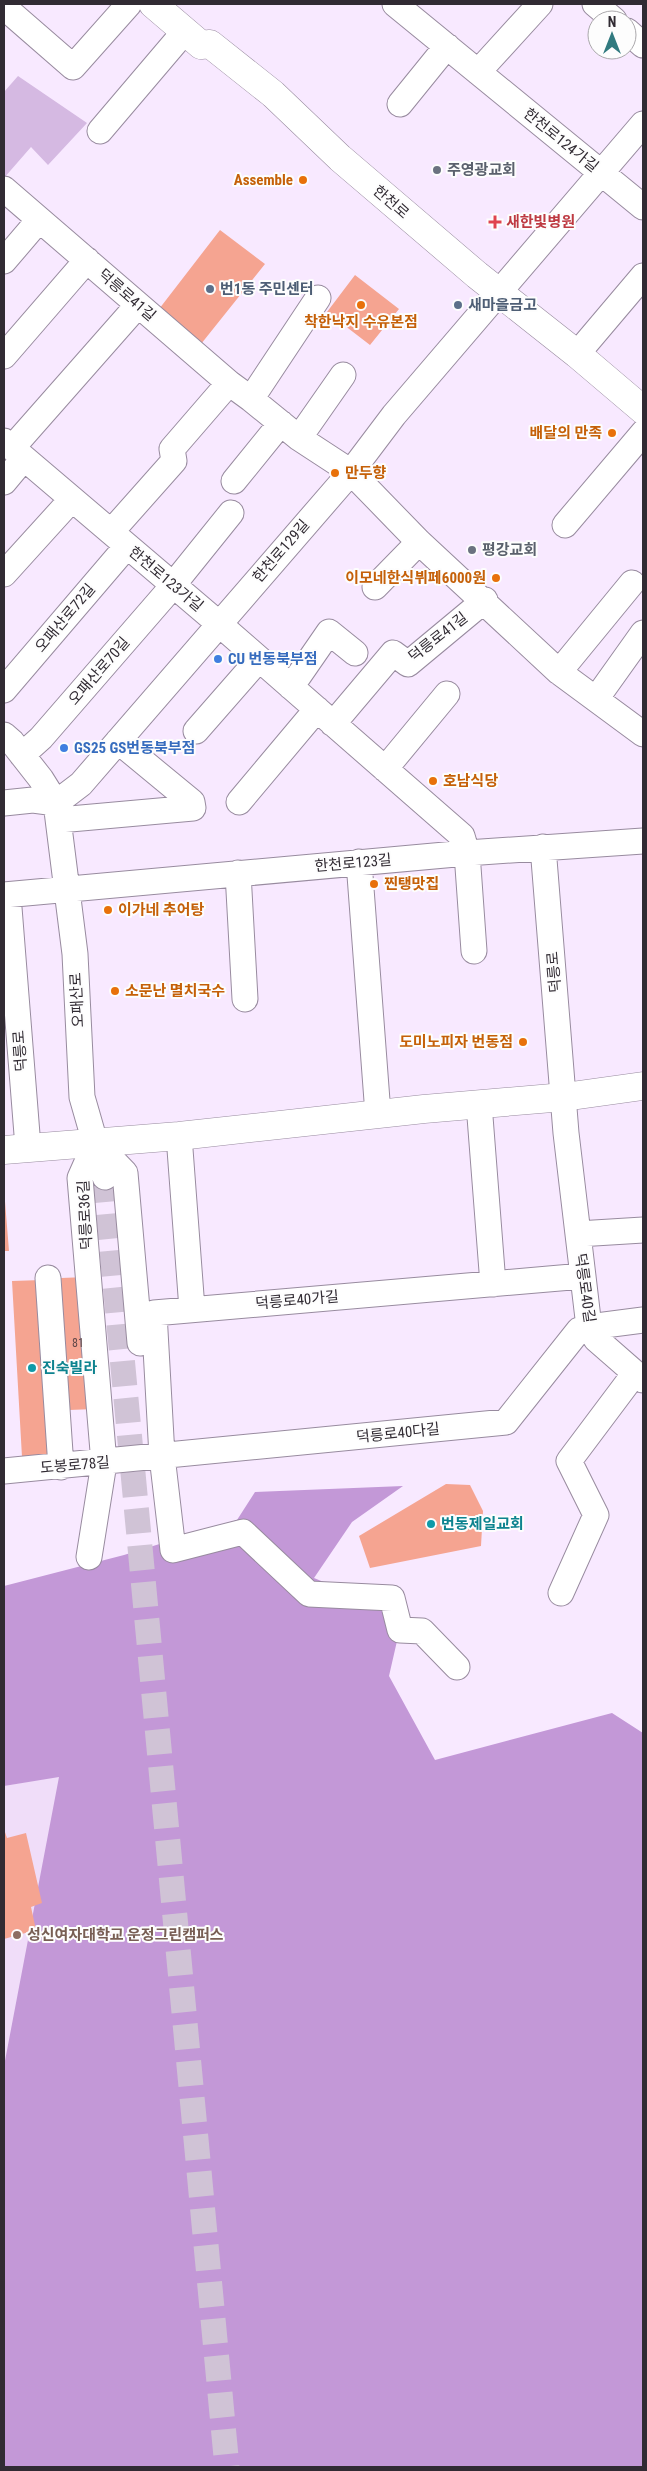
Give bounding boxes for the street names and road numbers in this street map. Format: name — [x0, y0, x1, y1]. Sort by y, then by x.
street label: 한천로124가길 — [520, 104, 602, 176]
street label: 한천로 — [369, 182, 413, 222]
street label: 덕릉로41길 — [95, 265, 159, 325]
street label: 한천로129길 — [249, 516, 313, 586]
street label: 한천로123가길 — [125, 543, 207, 615]
street label: 오패산로72길 — [31, 580, 99, 656]
street label: 덕릉로41길 — [405, 608, 471, 666]
street label: 오패산로70길 — [65, 633, 133, 709]
street label: 한천로123길 — [314, 851, 392, 875]
street label: 덕릉로 — [543, 951, 565, 993]
street label: 오패산로 — [67, 972, 87, 1028]
street label: 덕릉로 — [10, 1030, 30, 1072]
street label: 덕릉로36길 — [74, 1180, 96, 1250]
street label: 덕릉로40길 — [571, 1252, 599, 1324]
street label: 덕릉로40가길 — [254, 1287, 340, 1313]
street label: 덕릉로40다길 — [355, 1420, 441, 1446]
street label: 도봉로78길 — [39, 1453, 111, 1477]

